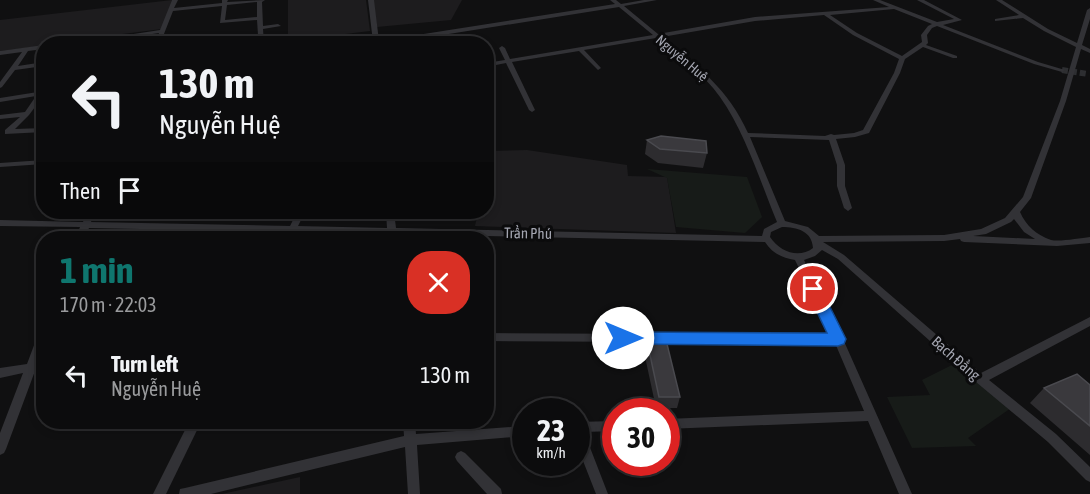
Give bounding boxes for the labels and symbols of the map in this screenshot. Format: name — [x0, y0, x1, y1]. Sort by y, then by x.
street label: Nguyễn Huệ — [653, 32, 711, 84]
street label: Trần Phú — [504, 224, 552, 242]
pin — [787, 263, 838, 314]
position arrow — [591, 306, 655, 370]
street label: Bạch Đằng — [929, 333, 984, 384]
speed limit sign: 30 — [602, 398, 680, 476]

